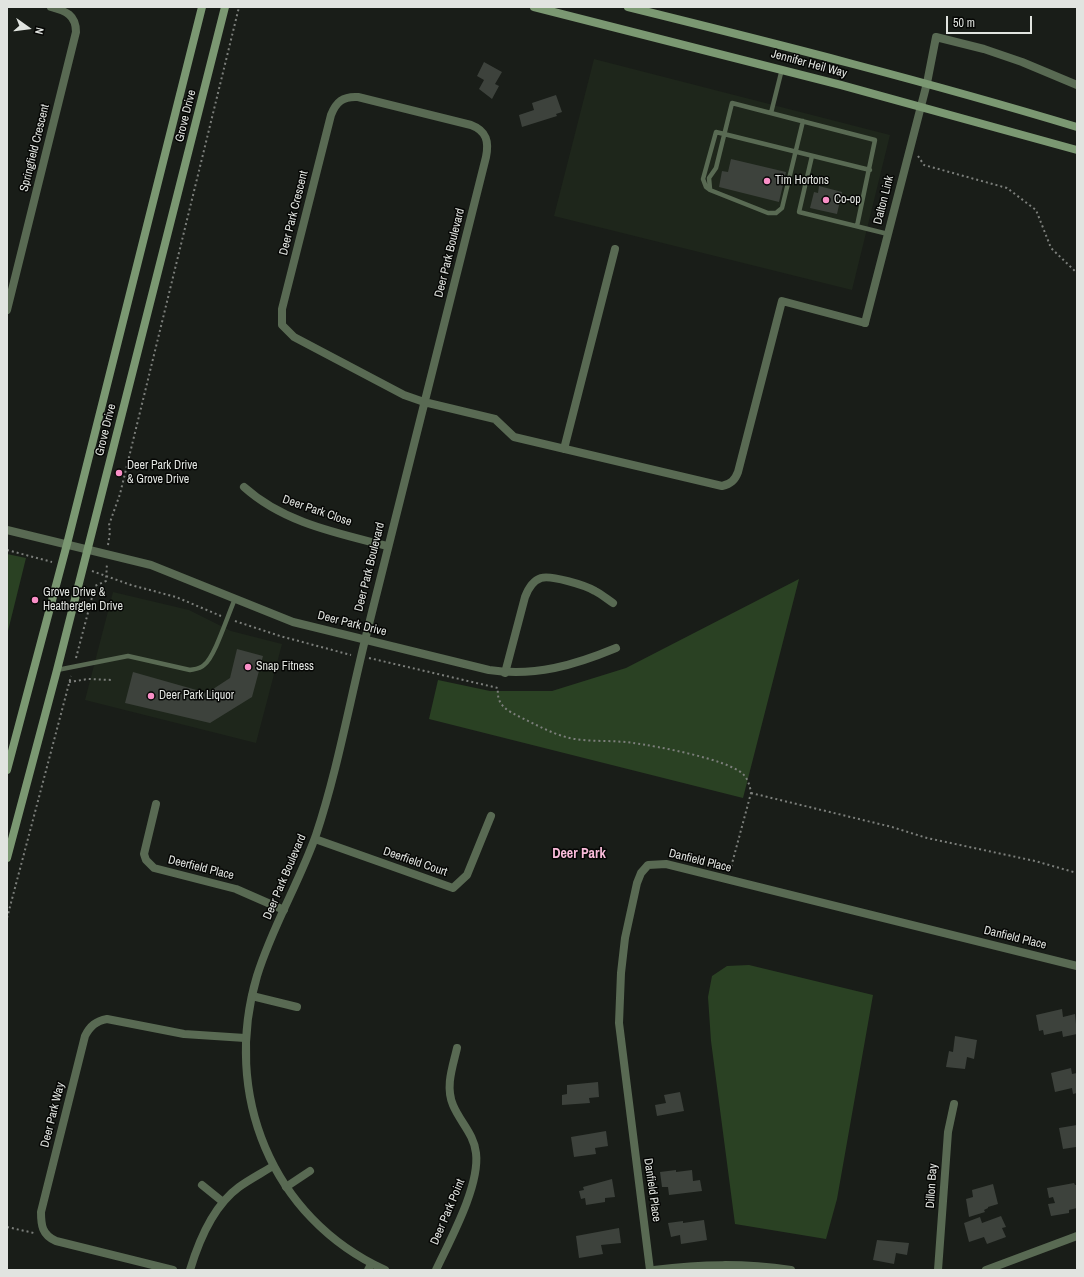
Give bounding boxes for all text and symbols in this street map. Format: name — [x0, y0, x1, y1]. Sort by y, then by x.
north arrow — [8, 8, 48, 48]
scale bar — [948, 8, 1034, 34]
text: 50 m — [953, 15, 975, 31]
text: N — [32, 26, 47, 36]
street label: Jennifer Heil Way — [770, 47, 848, 81]
street label: Grove Drive — [173, 89, 199, 143]
street label: Springfield Crescent — [17, 103, 53, 193]
street label: Deer Park Crescent — [277, 169, 311, 257]
place label: Tim Hortons — [775, 174, 829, 188]
street label: Dalton Link — [871, 174, 897, 226]
marker: Tim Hortons — [762, 176, 772, 186]
place label: Co-op — [834, 193, 861, 207]
marker: Co-op — [821, 195, 831, 205]
street label: Deer Park Boulevard — [432, 207, 468, 299]
street label: Grove Drive — [93, 403, 119, 457]
place label: Deer Park Drive & Grove Drive — [127, 459, 198, 487]
marker: Deer Park Drive & Grove Drive — [114, 468, 124, 478]
street label: Deer Park Close — [281, 492, 353, 530]
street label: Deer Park Boulevard — [352, 521, 388, 613]
place label: Grove Drive & Heatherglen Drive — [43, 586, 123, 614]
marker: Grove Drive & Heatherglen Drive — [30, 595, 40, 605]
street label: Deer Park Drive — [316, 608, 388, 640]
place label: Snap Fitness — [256, 660, 314, 674]
marker: Snap Fitness — [243, 662, 253, 672]
place label: Deer Park Liquor — [159, 689, 234, 703]
marker: Deer Park Liquor — [146, 691, 156, 701]
street label: Deer Park Boulevard — [261, 832, 309, 922]
street label: Deerfield Court — [381, 844, 449, 880]
district label: Deer Park — [552, 846, 606, 862]
street label: Danfield Place — [667, 846, 733, 876]
street label: Deerfield Place — [167, 853, 235, 883]
street label: Danfield Place — [982, 923, 1048, 953]
street label: Deer Park Way — [38, 1081, 68, 1149]
street label: Danfield Place — [640, 1157, 664, 1223]
street label: Dillon Bay — [923, 1163, 941, 1209]
street label: Deer Park Point — [428, 1177, 468, 1247]

